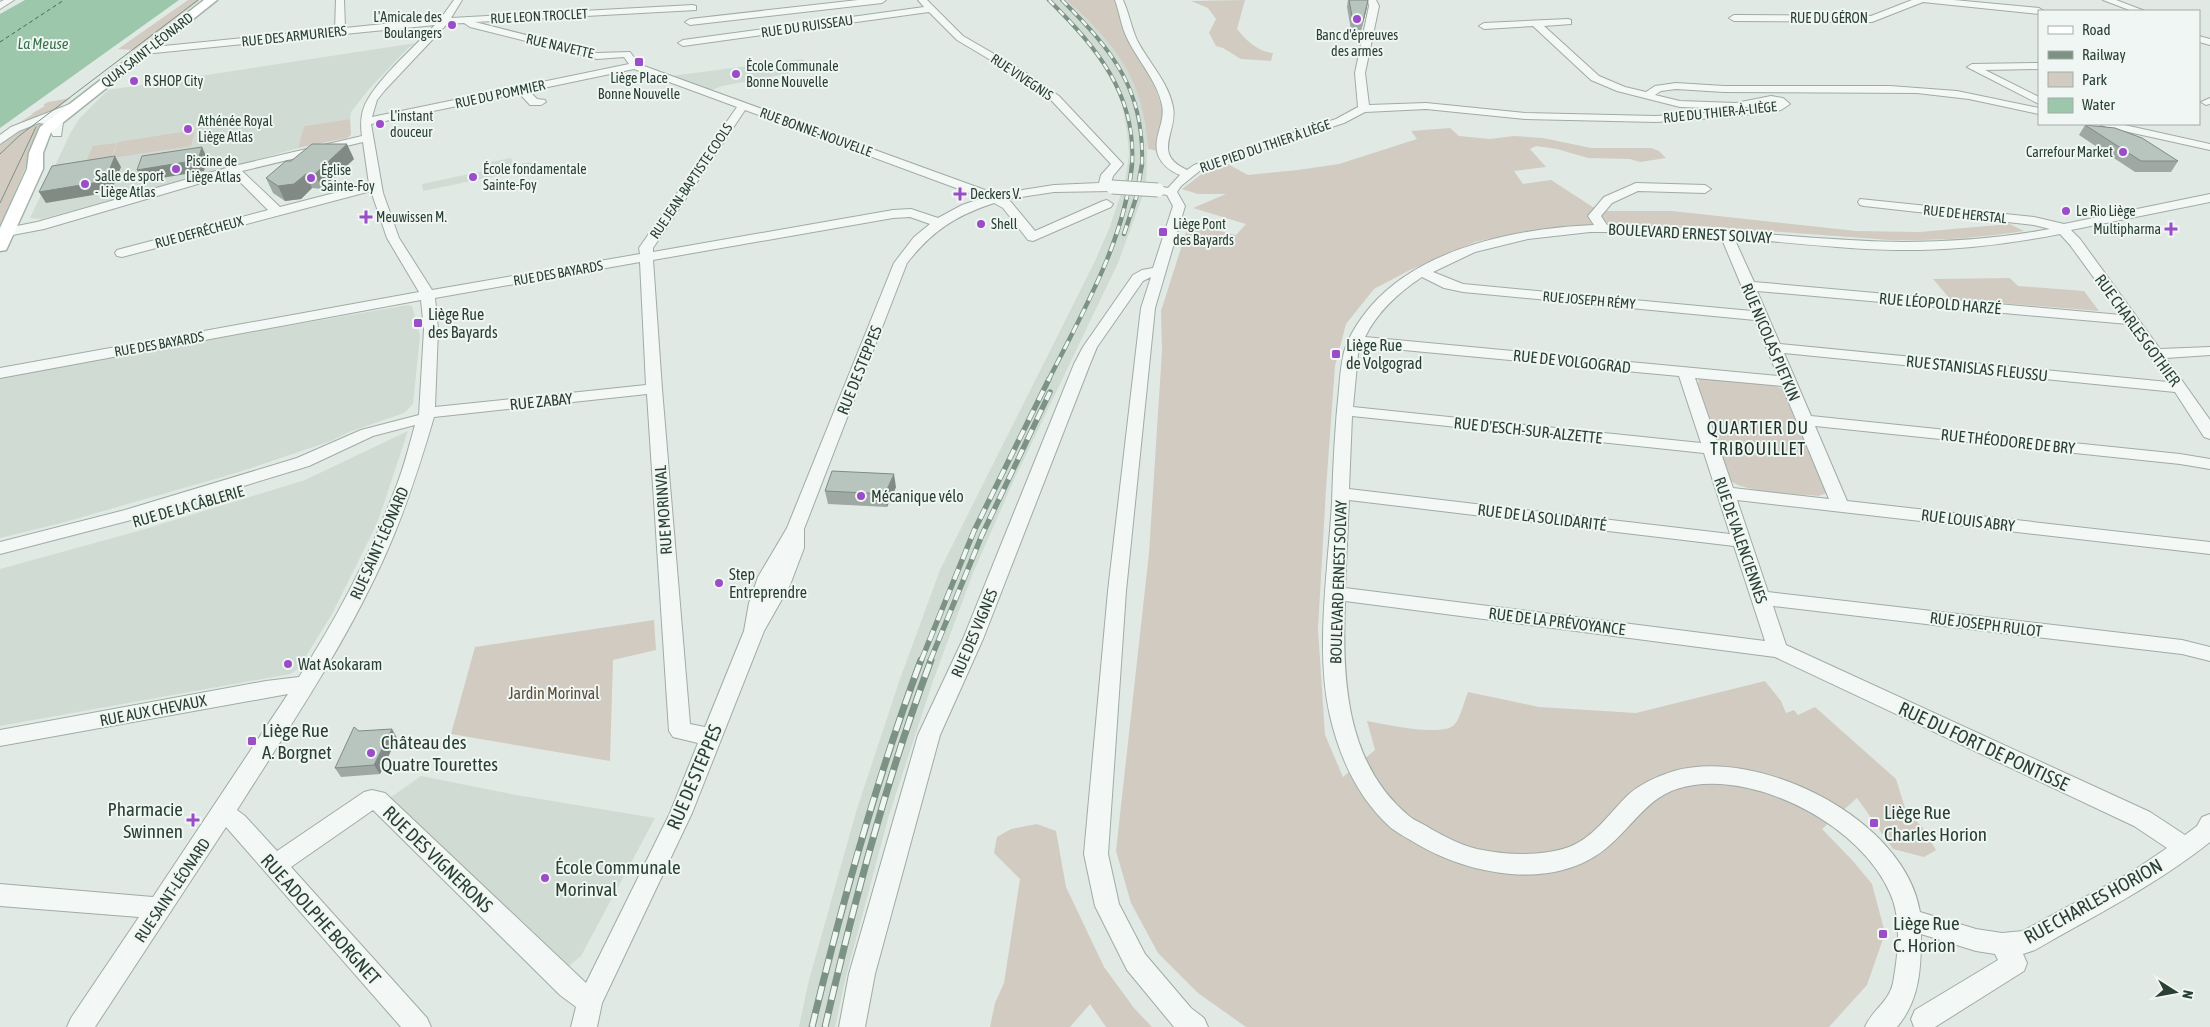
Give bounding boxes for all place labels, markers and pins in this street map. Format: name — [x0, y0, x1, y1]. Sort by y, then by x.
place label: L'Amicale des Boulangers — [373, 9, 442, 41]
marker: Banc d'épreuves des armes — [1351, 13, 1363, 25]
marker: L'Amicale des Boulangers — [446, 19, 458, 31]
place label: Banc d'épreuves des armes — [1316, 27, 1398, 59]
marker: Liège Place Bonne Nouvelle — [633, 56, 645, 68]
place label: École Communale Bonne Nouvelle — [746, 58, 839, 90]
marker: École Communale Bonne Nouvelle — [730, 68, 742, 80]
place label: Liège Place Bonne Nouvelle — [598, 70, 680, 102]
place label: R SHOP City — [144, 73, 203, 89]
marker: R SHOP City — [128, 75, 140, 87]
place label: L'instant douceur — [390, 108, 433, 140]
place label: Athénée Royal Liège Atlas — [198, 113, 273, 145]
marker: L'instant douceur — [374, 118, 386, 130]
marker: Athénée Royal Liège Atlas — [182, 123, 194, 135]
place label: Carrefour Market — [2026, 144, 2113, 160]
marker: Carrefour Market — [2117, 146, 2129, 158]
place label: Piscine de Liège Atlas — [186, 153, 241, 185]
place label: École fondamentale Sainte-Foy — [483, 161, 587, 193]
place label: Église Sainte-Foy — [321, 162, 375, 194]
marker: Piscine de Liège Atlas — [170, 163, 182, 175]
place label: Salle de sport - Liège Atlas — [95, 168, 164, 200]
marker: École fondamentale Sainte-Foy — [467, 171, 479, 183]
marker: Église Sainte-Foy — [305, 172, 317, 184]
marker: Salle de sport - Liège Atlas — [79, 178, 91, 190]
place label: Deckers V. — [970, 186, 1021, 202]
marker: Deckers V. — [954, 188, 966, 200]
place label: Le Rio Liège — [2076, 203, 2136, 219]
marker: Le Rio Liège — [2060, 205, 2072, 217]
place label: Meuwissen M. — [376, 209, 447, 225]
marker: Meuwissen M. — [360, 211, 372, 223]
place label: Shell — [991, 216, 1018, 232]
place label: Liège Pont des Bayards — [1173, 216, 1234, 248]
marker: Shell — [975, 218, 987, 230]
place label: Multipharma — [2093, 221, 2161, 237]
marker: Multipharma — [2165, 223, 2177, 235]
marker: Liège Pont des Bayards — [1157, 226, 1169, 238]
place label: Liège Rue des Bayards — [428, 305, 498, 342]
marker: Liège Rue des Bayards — [412, 317, 424, 329]
place label: Liège Rue de Volgograd — [1346, 336, 1422, 373]
marker: Liège Rue de Volgograd — [1330, 348, 1342, 360]
place label: Mécanique vélo — [871, 487, 964, 506]
marker: Mécanique vélo — [855, 490, 867, 502]
place label: Step Entreprendre — [729, 565, 807, 602]
marker: Step Entreprendre — [713, 577, 725, 589]
place label: Wat Asokaram — [298, 655, 382, 673]
marker: Wat Asokaram — [282, 658, 294, 670]
place label: Liège Rue A. Borgnet — [262, 719, 332, 763]
place label: Château des Quatre Tourettes — [381, 731, 498, 775]
marker: Liège Rue A. Borgnet — [246, 735, 258, 747]
marker: Château des Quatre Tourettes — [365, 747, 377, 759]
place label: Pharmacie Swinnen — [107, 798, 183, 842]
place label: Liège Rue Charles Horion — [1884, 801, 1987, 845]
marker: Pharmacie Swinnen — [187, 814, 199, 826]
marker: Liège Rue Charles Horion — [1868, 817, 1880, 829]
place label: École Communale Morinval — [555, 856, 681, 900]
marker: École Communale Morinval — [539, 872, 551, 884]
place label: Liège Rue C. Horion — [1893, 912, 1960, 956]
marker: Liège Rue C. Horion — [1877, 928, 1889, 940]

